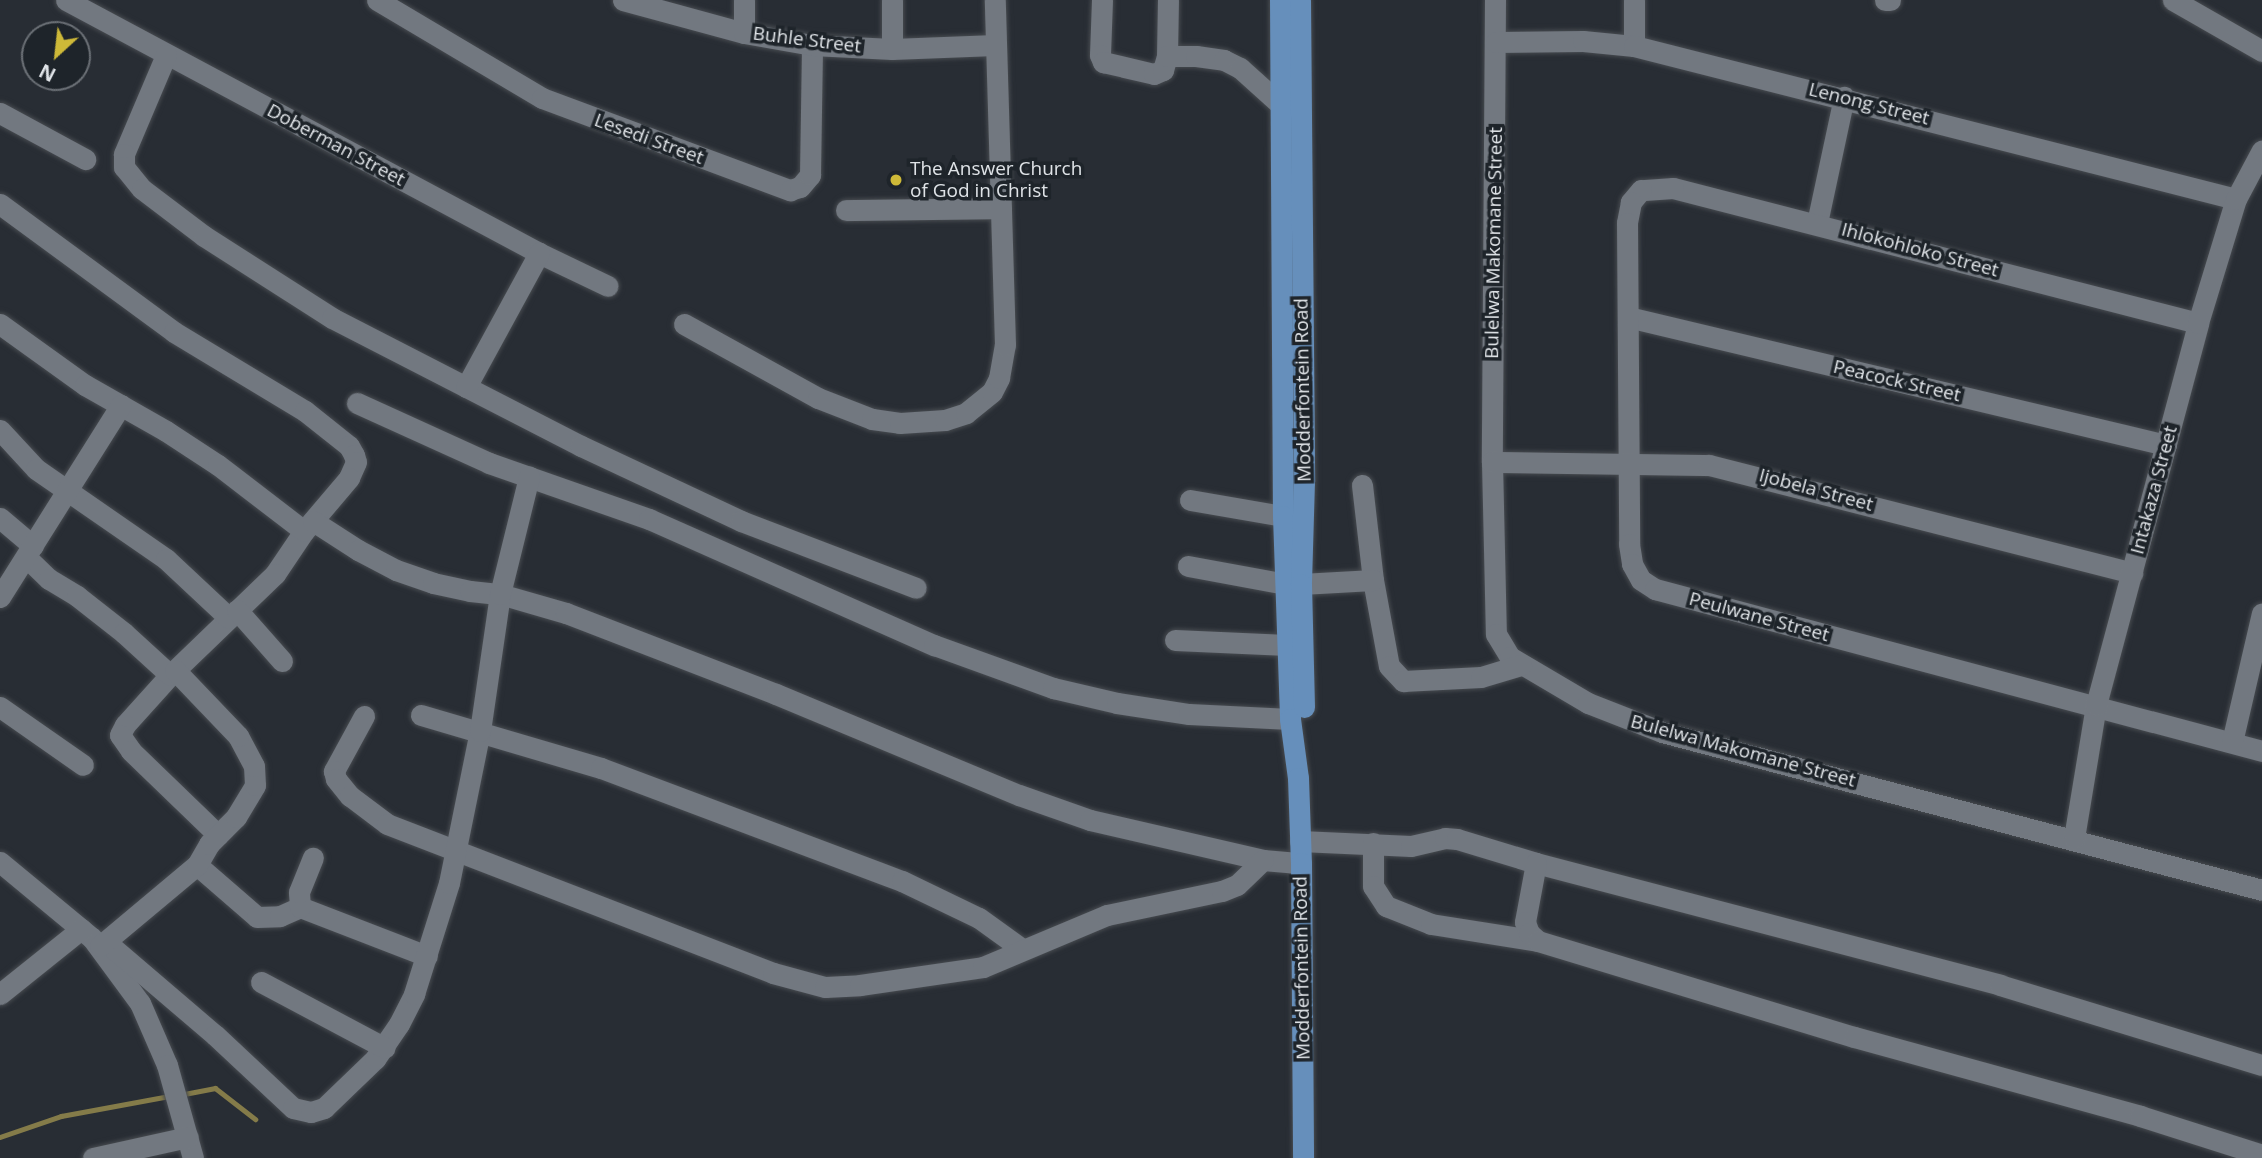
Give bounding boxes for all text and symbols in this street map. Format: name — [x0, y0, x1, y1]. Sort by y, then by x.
north arrow — [21, 21, 91, 91]
street label: Buhle Street — [751, 22, 863, 58]
text: N — [35, 58, 60, 88]
street label: Lenong Street — [1806, 78, 1932, 130]
street label: Doberman Street — [263, 99, 409, 191]
street label: Lesedi Street — [591, 109, 707, 169]
street label: Bulelwa Makomane Street — [1481, 127, 1507, 359]
place label: The Answer Church of God in Christ — [910, 158, 1082, 202]
marker: The Answer Church of God in Christ — [888, 172, 904, 188]
street label: Ihlokohloko Street — [1839, 218, 2001, 282]
street label: Modderfontein Road — [1290, 298, 1316, 482]
street label: Peacock Street — [1831, 355, 1963, 407]
street label: Intakaza Street — [2126, 423, 2182, 557]
street label: Ijobela Street — [1756, 464, 1876, 516]
street label: Peulwane Street — [1686, 587, 1832, 647]
street label: Bulelwa Makomane Street — [1628, 710, 1858, 792]
street label: Modderfontein Road — [1289, 876, 1315, 1060]

